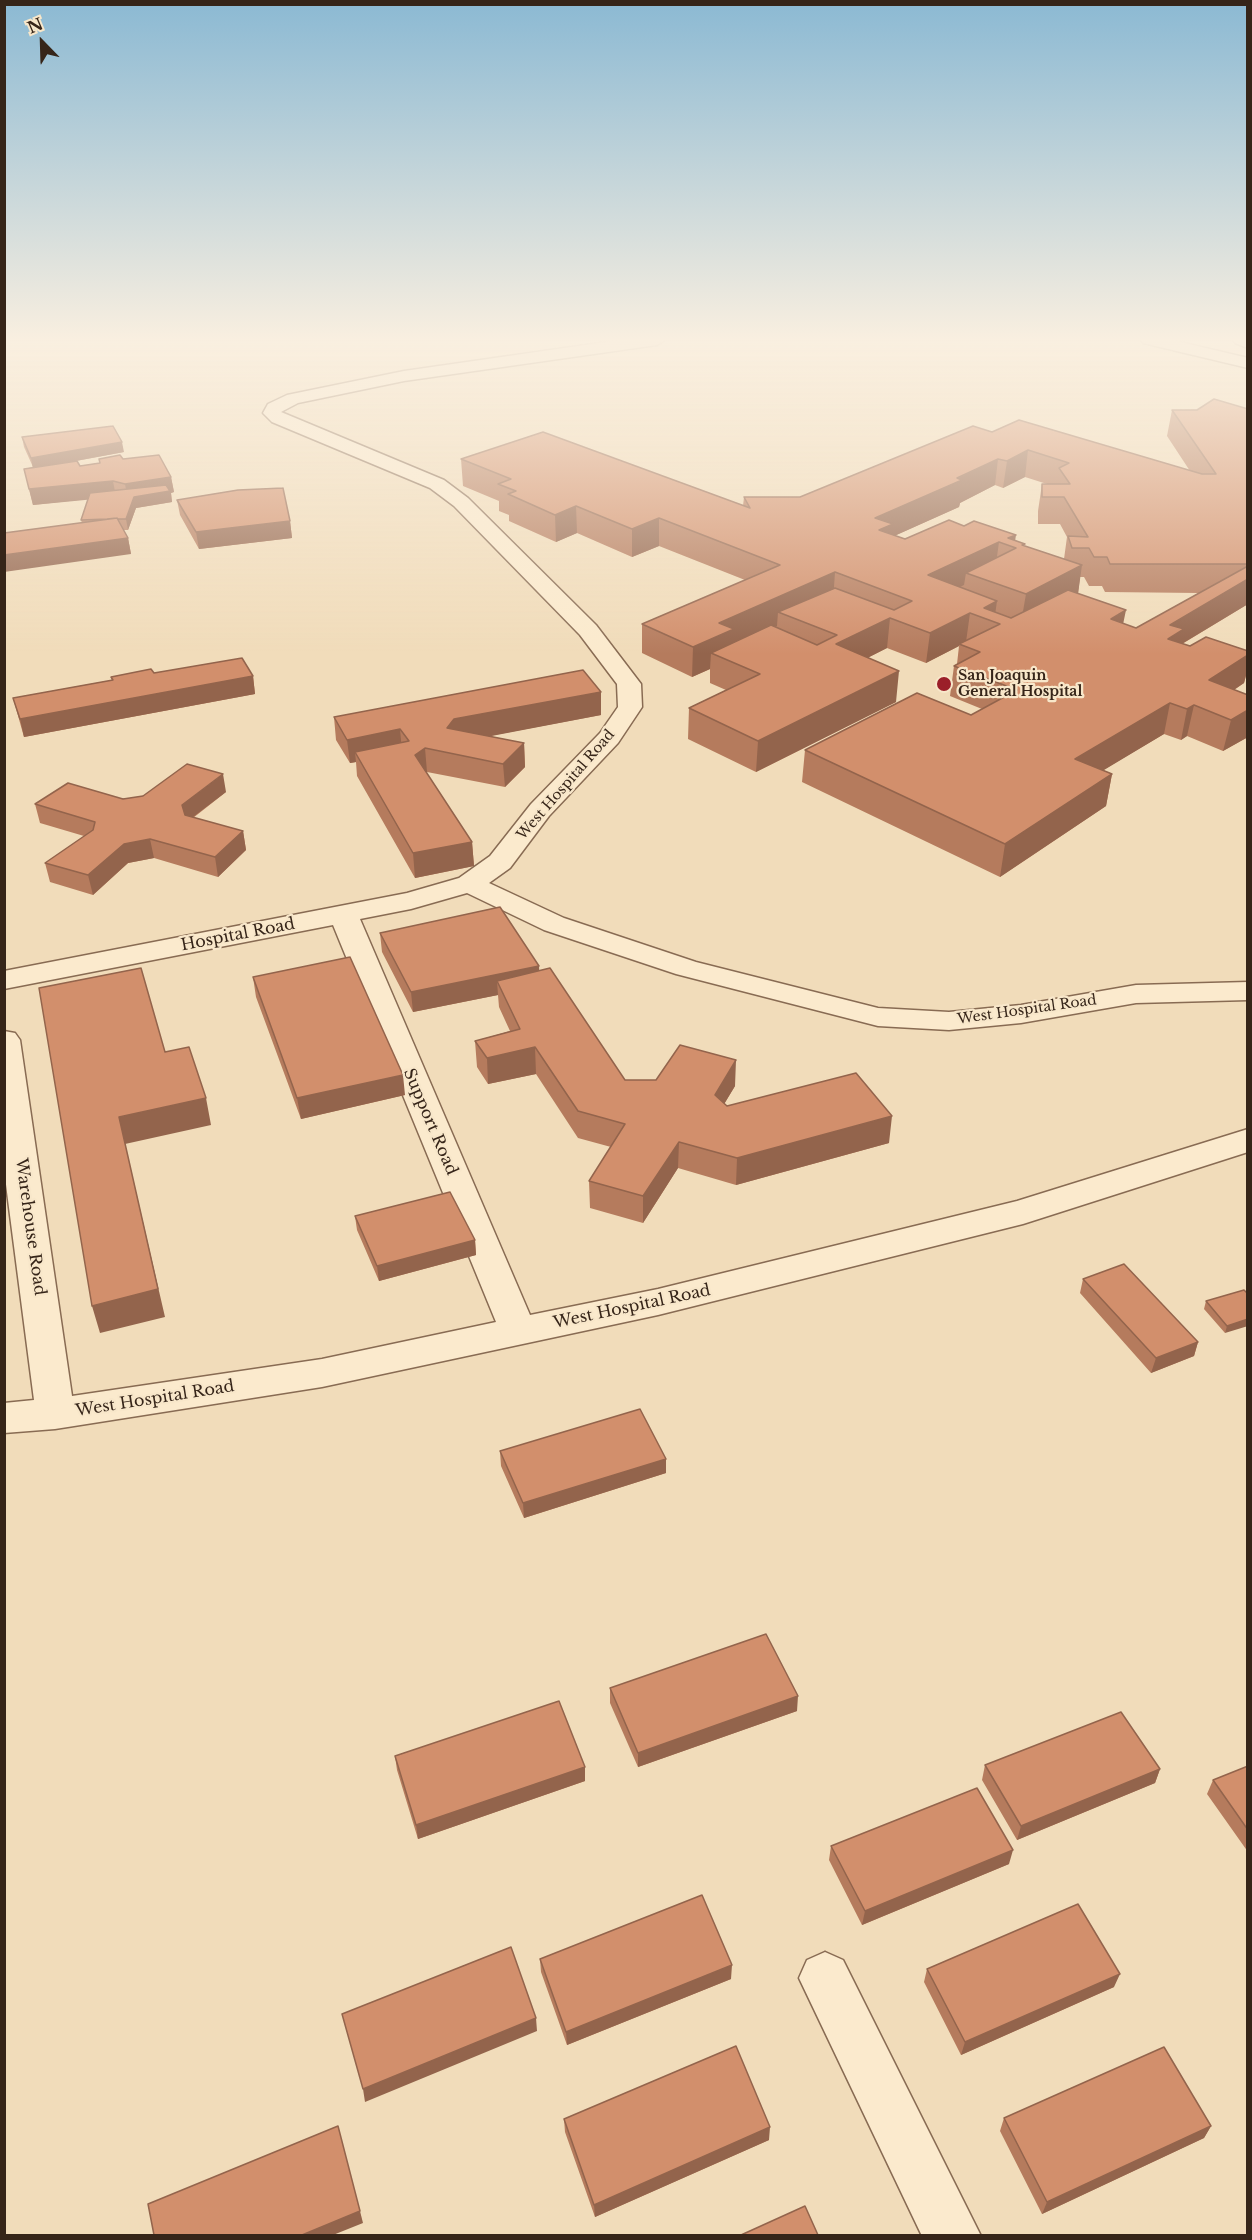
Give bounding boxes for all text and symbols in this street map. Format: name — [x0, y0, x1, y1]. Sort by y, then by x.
north arrow — [12, 12, 72, 72]
text: N — [24, 13, 46, 38]
place label: San Joaquin General Hospital — [958, 668, 1082, 700]
marker: San Joaquin General Hospital — [935, 675, 953, 693]
street label: West Hospital Road — [514, 727, 618, 843]
street label: Hospital Road — [179, 915, 297, 955]
street label: West Hospital Road — [956, 992, 1098, 1028]
street label: Support Road — [399, 1066, 461, 1178]
street label: Warehouse Road — [11, 1157, 49, 1297]
street label: West Hospital Road — [552, 1281, 712, 1333]
street label: West Hospital Road — [74, 1377, 236, 1421]

